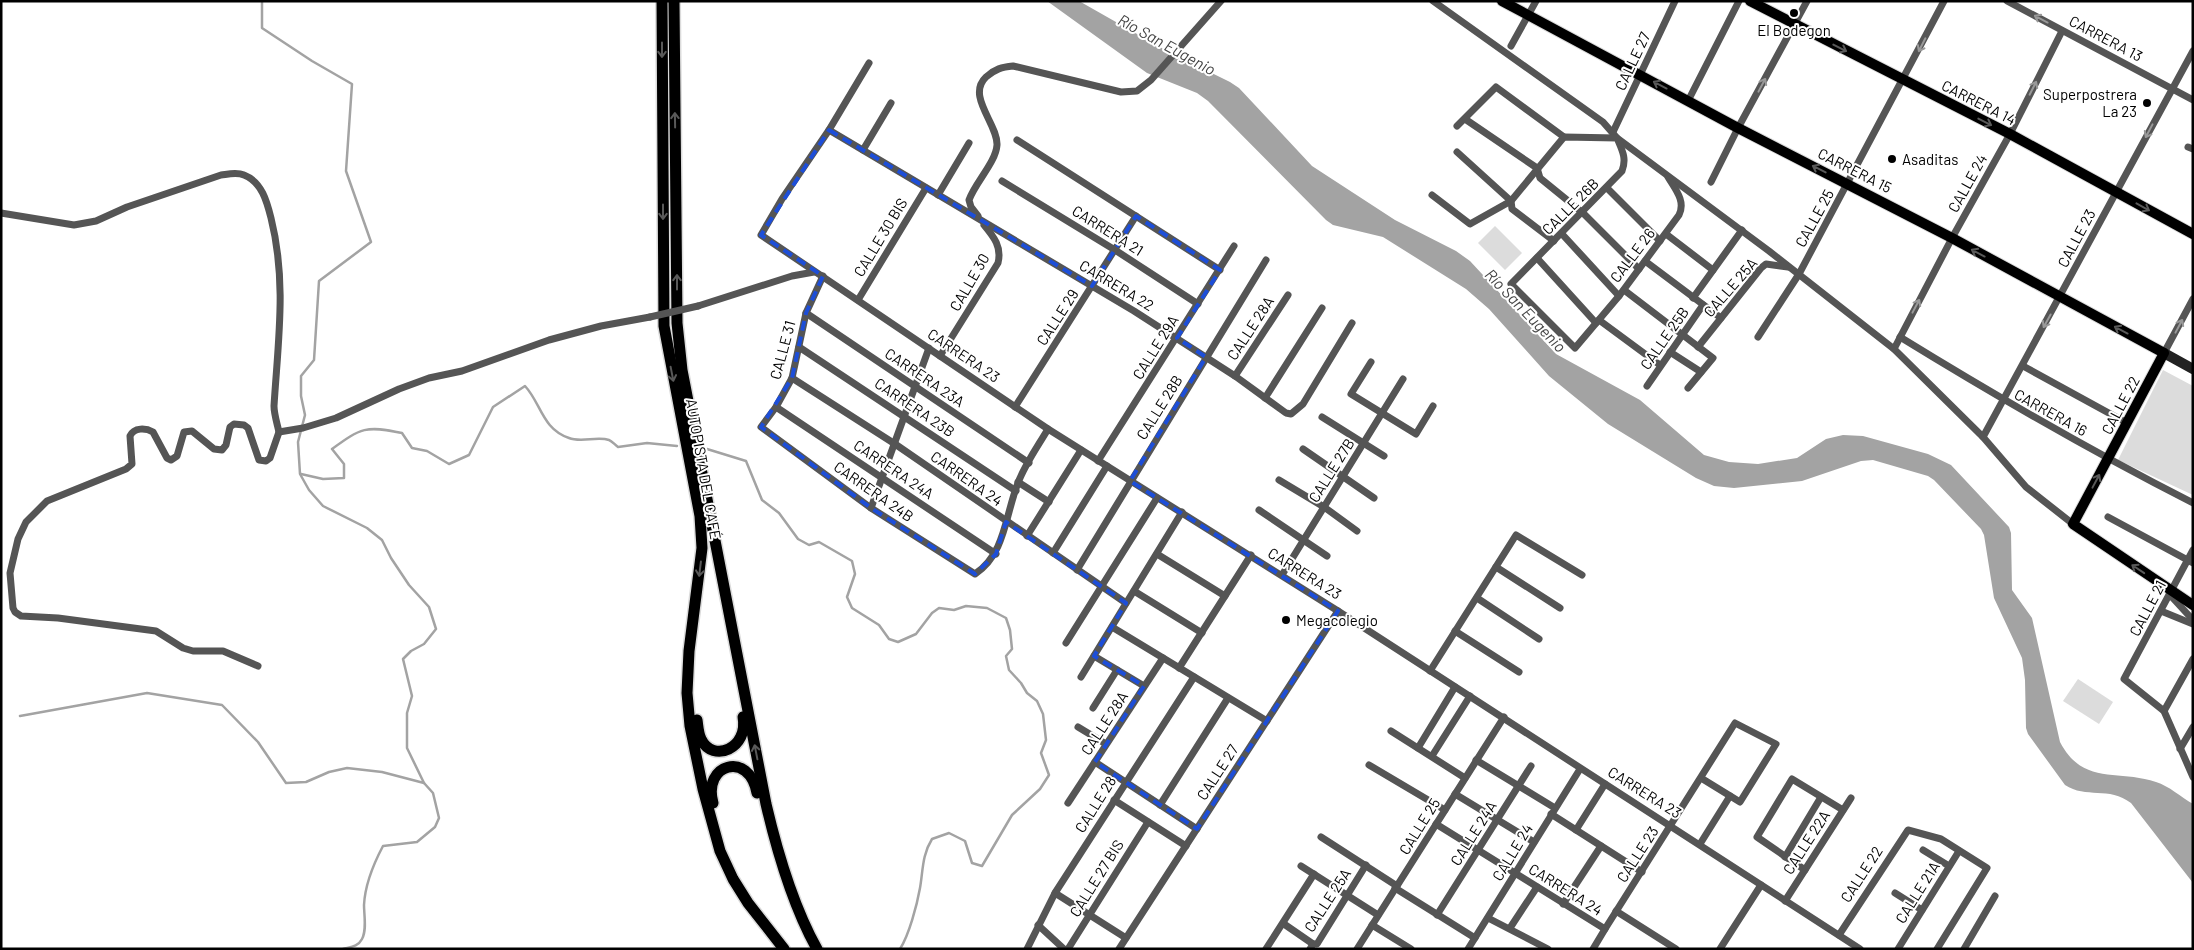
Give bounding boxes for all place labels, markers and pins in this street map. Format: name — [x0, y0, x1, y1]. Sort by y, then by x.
marker: El Bodegon — [1788, 7, 1800, 19]
place label: El Bodegon — [1757, 21, 1831, 39]
place label: Superpostrera La 23 — [2043, 85, 2137, 120]
marker: Superpostrera La 23 — [2141, 97, 2153, 109]
place label: Asaditas — [1902, 150, 1958, 168]
marker: Asaditas — [1886, 153, 1898, 165]
place label: Megacolegio — [1296, 611, 1378, 629]
marker: Megacolegio — [1280, 614, 1292, 626]

